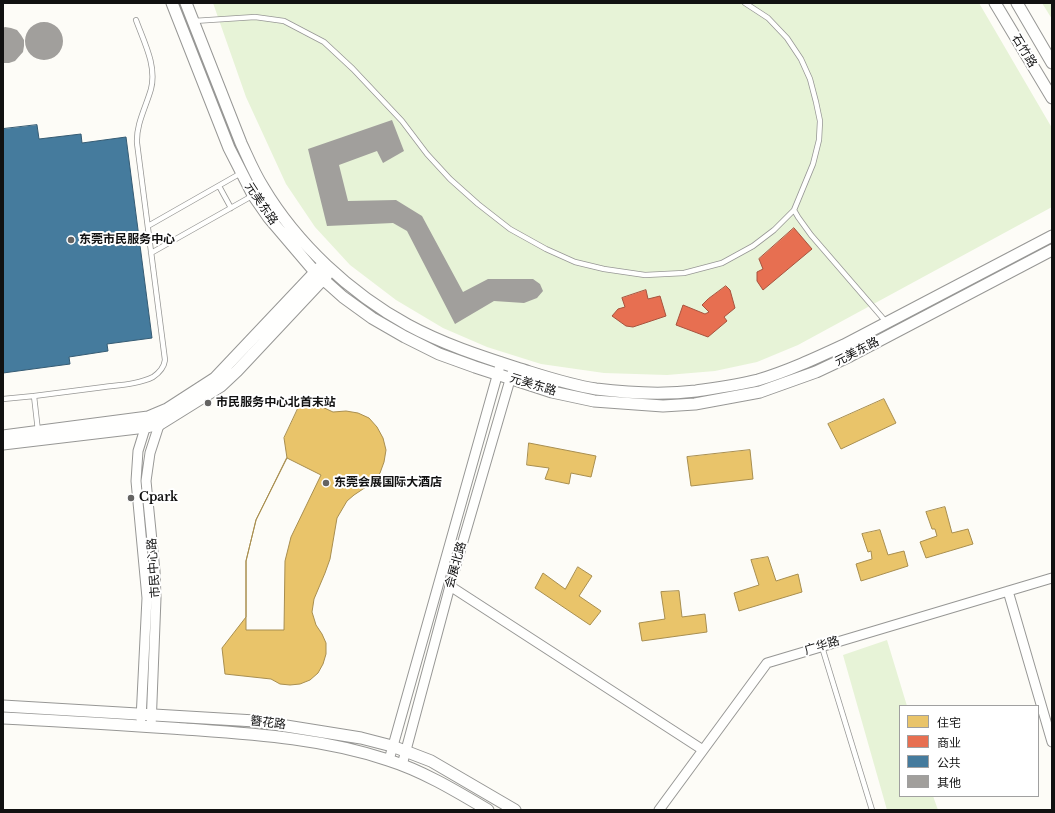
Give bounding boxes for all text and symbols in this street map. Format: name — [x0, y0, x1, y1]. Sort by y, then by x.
street label: 石竹路 — [1009, 32, 1039, 70]
street label: 元美东路 — [242, 180, 280, 228]
place label: 东莞市民服务中心 — [79, 233, 175, 247]
marker: 东莞市民服务中心 — [66, 235, 76, 245]
street label: 元美东路 — [832, 335, 882, 369]
street label: 元美东路 — [508, 371, 558, 399]
place label: 市民服务中心北首末站 — [216, 396, 336, 410]
marker: 市民服务中心北首末站 — [203, 398, 213, 408]
place label: 东莞会展国际大酒店 — [334, 476, 442, 490]
marker: 东莞会展国际大酒店 — [321, 478, 331, 488]
place label: Cpark — [139, 491, 178, 505]
marker: Cpark — [126, 493, 136, 503]
street label: 市民中心路 — [145, 538, 163, 598]
street label: 会展北路 — [442, 540, 470, 590]
street label: 广华路 — [803, 634, 841, 658]
legend — [899, 705, 1039, 797]
street label: 簪花路 — [249, 714, 287, 732]
text: 住宅 — [937, 715, 961, 730]
text: 商业 — [937, 735, 961, 750]
text: 公共 — [937, 755, 961, 770]
text: 其他 — [937, 775, 961, 790]

